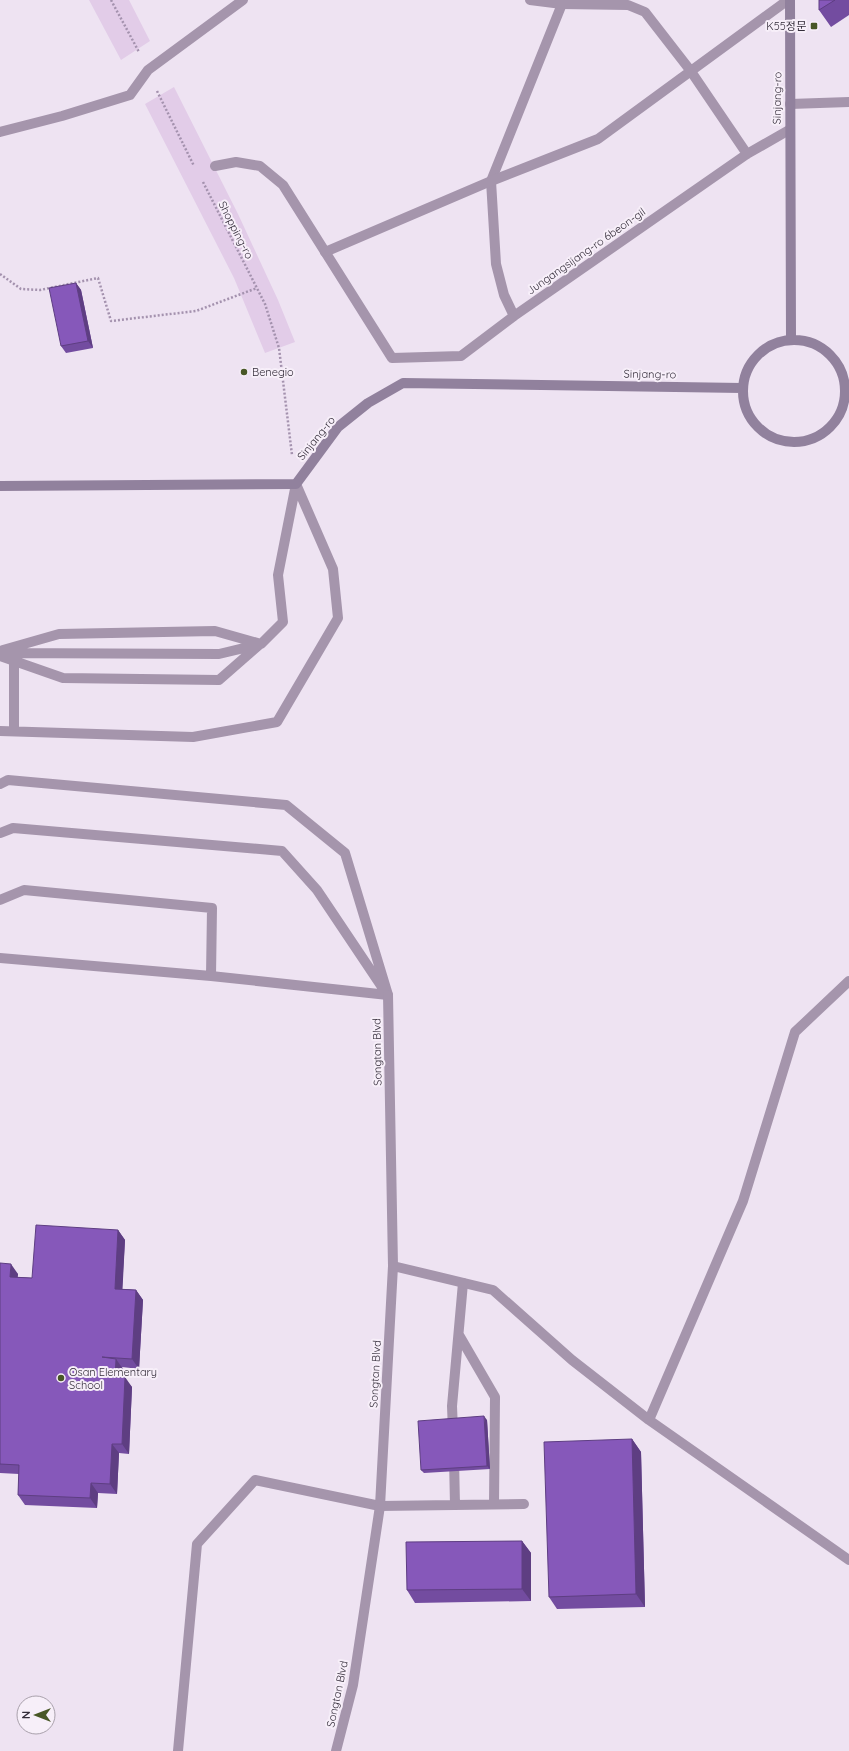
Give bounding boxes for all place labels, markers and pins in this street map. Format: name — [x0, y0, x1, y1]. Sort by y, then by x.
place label: K55정문 — [766, 19, 806, 33]
marker: K55정문 — [809, 21, 819, 31]
place label: Benegio — [252, 365, 294, 379]
marker: Benegio — [239, 367, 249, 377]
place label: Osan Elementary School — [69, 1365, 157, 1392]
marker: Osan Elementary School — [56, 1373, 66, 1383]

